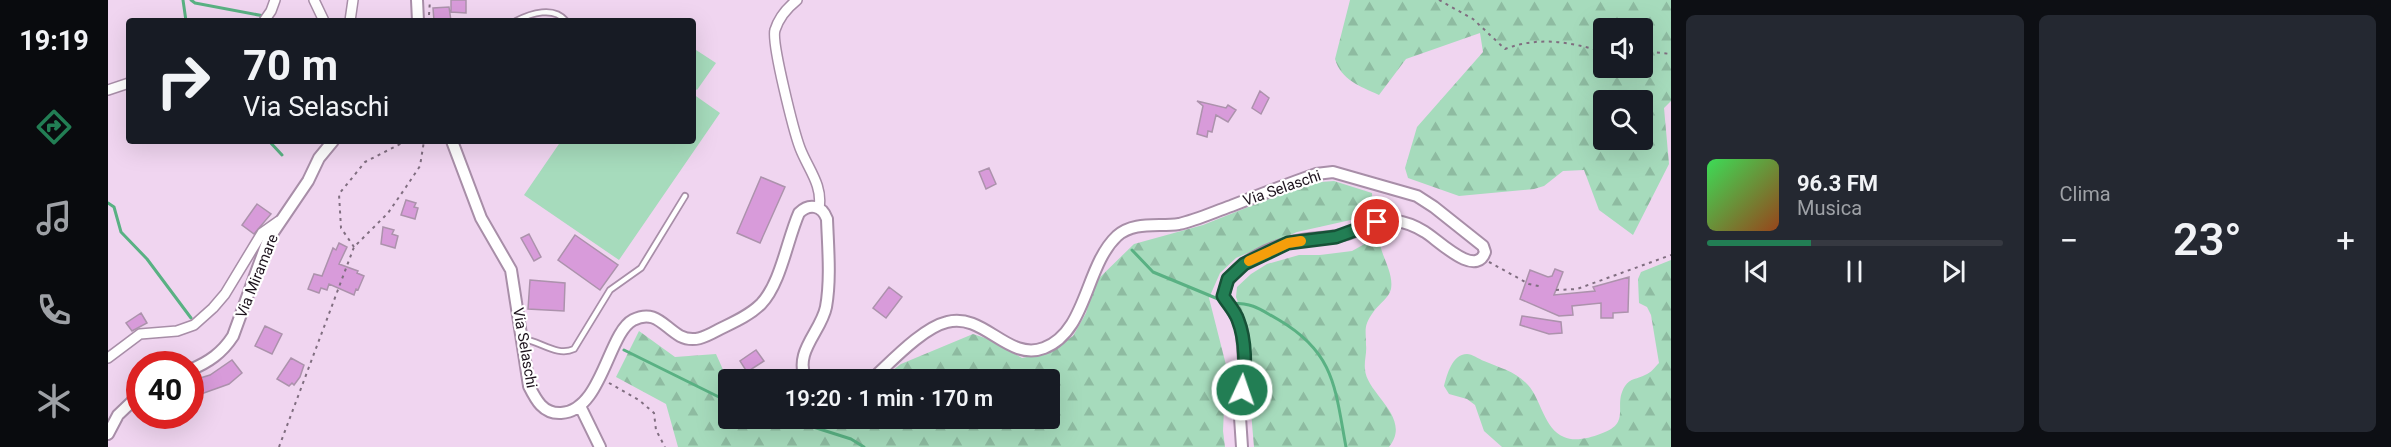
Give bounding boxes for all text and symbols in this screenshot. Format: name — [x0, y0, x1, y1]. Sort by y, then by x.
map controls — [1593, 18, 1653, 150]
button: sound — [1593, 18, 1653, 78]
text: 19:19 — [19, 25, 89, 57]
text: 70 m — [243, 41, 338, 90]
icon: right — [144, 42, 222, 120]
button: search — [1593, 90, 1653, 150]
text: Via Selaschi — [243, 91, 389, 123]
icon: directions — [33, 106, 75, 148]
street label: Via Selaschi — [1241, 166, 1323, 210]
text: 96.3 FM — [1797, 171, 1878, 196]
text: Clima — [2060, 182, 2111, 206]
pin — [1351, 196, 1402, 247]
text: Musica — [1797, 196, 1862, 220]
icon: music — [33, 197, 75, 239]
icon: arrive — [1360, 205, 1393, 238]
text: 23° — [2173, 213, 2242, 266]
text: − — [2060, 221, 2078, 260]
text: + — [2336, 221, 2355, 260]
street label: Via Miramare — [232, 231, 282, 321]
icon: previous — [1740, 255, 1773, 288]
icon: pause — [1838, 255, 1871, 288]
icon: next — [1937, 255, 1970, 288]
icon: phone — [33, 289, 75, 331]
street label: Via Selaschi — [509, 306, 541, 390]
speed limit sign: 40 — [126, 351, 204, 429]
position arrow — [1210, 358, 1274, 422]
icon: climate — [33, 380, 75, 422]
text: 19:20 · 1 min · 170 m — [785, 386, 993, 411]

